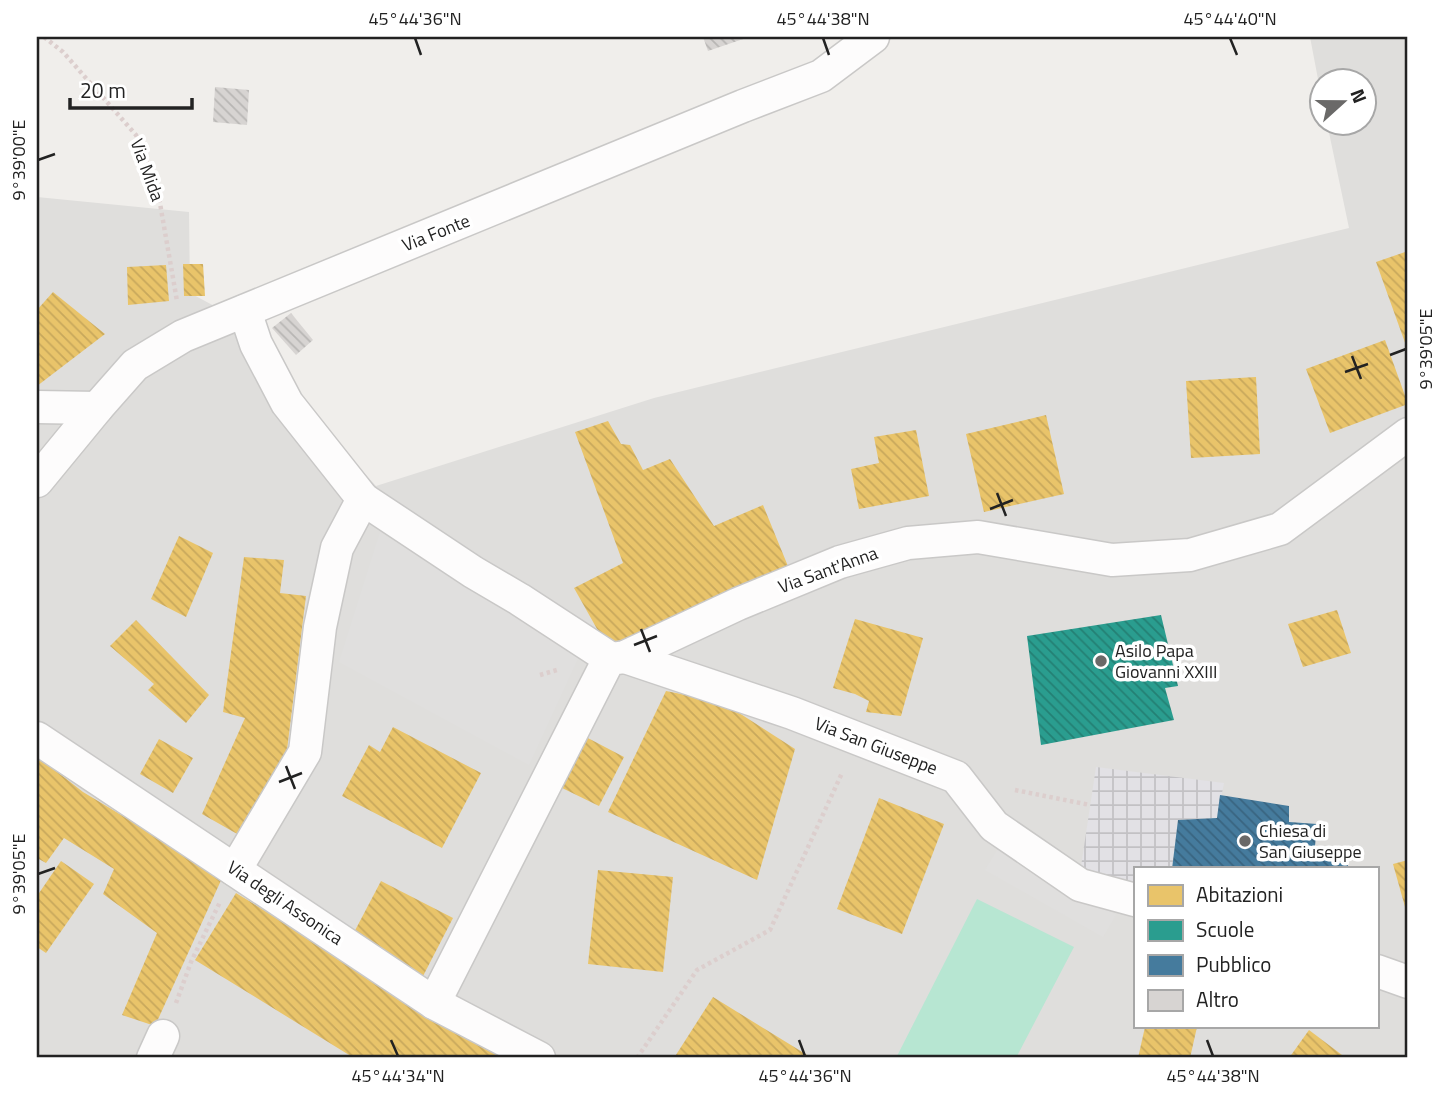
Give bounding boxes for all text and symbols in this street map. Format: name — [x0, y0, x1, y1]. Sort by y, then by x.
text: 45°44'36"N — [368, 5, 462, 32]
text: 45°44'38"N — [776, 5, 870, 32]
text: 45°44'40"N — [1183, 5, 1277, 32]
scale bar — [70, 66, 192, 110]
north arrow — [1308, 66, 1378, 136]
text: 20 m — [80, 74, 126, 106]
text: N — [1343, 84, 1375, 107]
text: 9°39'00"E — [5, 120, 32, 200]
street label: Via Mida — [124, 135, 171, 205]
street label: Via Fonte — [398, 207, 474, 258]
text: 9°39'05"E — [1412, 309, 1439, 389]
street label: Via Sant'Anna — [774, 539, 881, 600]
place label: Asilo Papa Giovanni XXIII — [1115, 637, 1218, 685]
marker: Asilo Papa Giovanni XXIII — [1093, 653, 1109, 669]
street label: Via San Giuseppe — [811, 710, 942, 781]
place label: Chiesa di San Giuseppe — [1259, 817, 1362, 865]
marker: Chiesa di San Giuseppe — [1237, 833, 1253, 849]
text: 9°39'05"E — [5, 834, 32, 914]
street label: Via degli Assonica — [222, 854, 349, 951]
legend — [1134, 867, 1378, 1028]
text: Abitazioni — [1196, 878, 1283, 910]
text: Scuole — [1196, 913, 1254, 945]
text: Pubblico — [1196, 948, 1271, 980]
text: Altro — [1196, 983, 1239, 1015]
text: 45°44'34"N — [351, 1062, 445, 1089]
text: 45°44'36"N — [758, 1062, 852, 1089]
text: 45°44'38"N — [1166, 1062, 1260, 1089]

